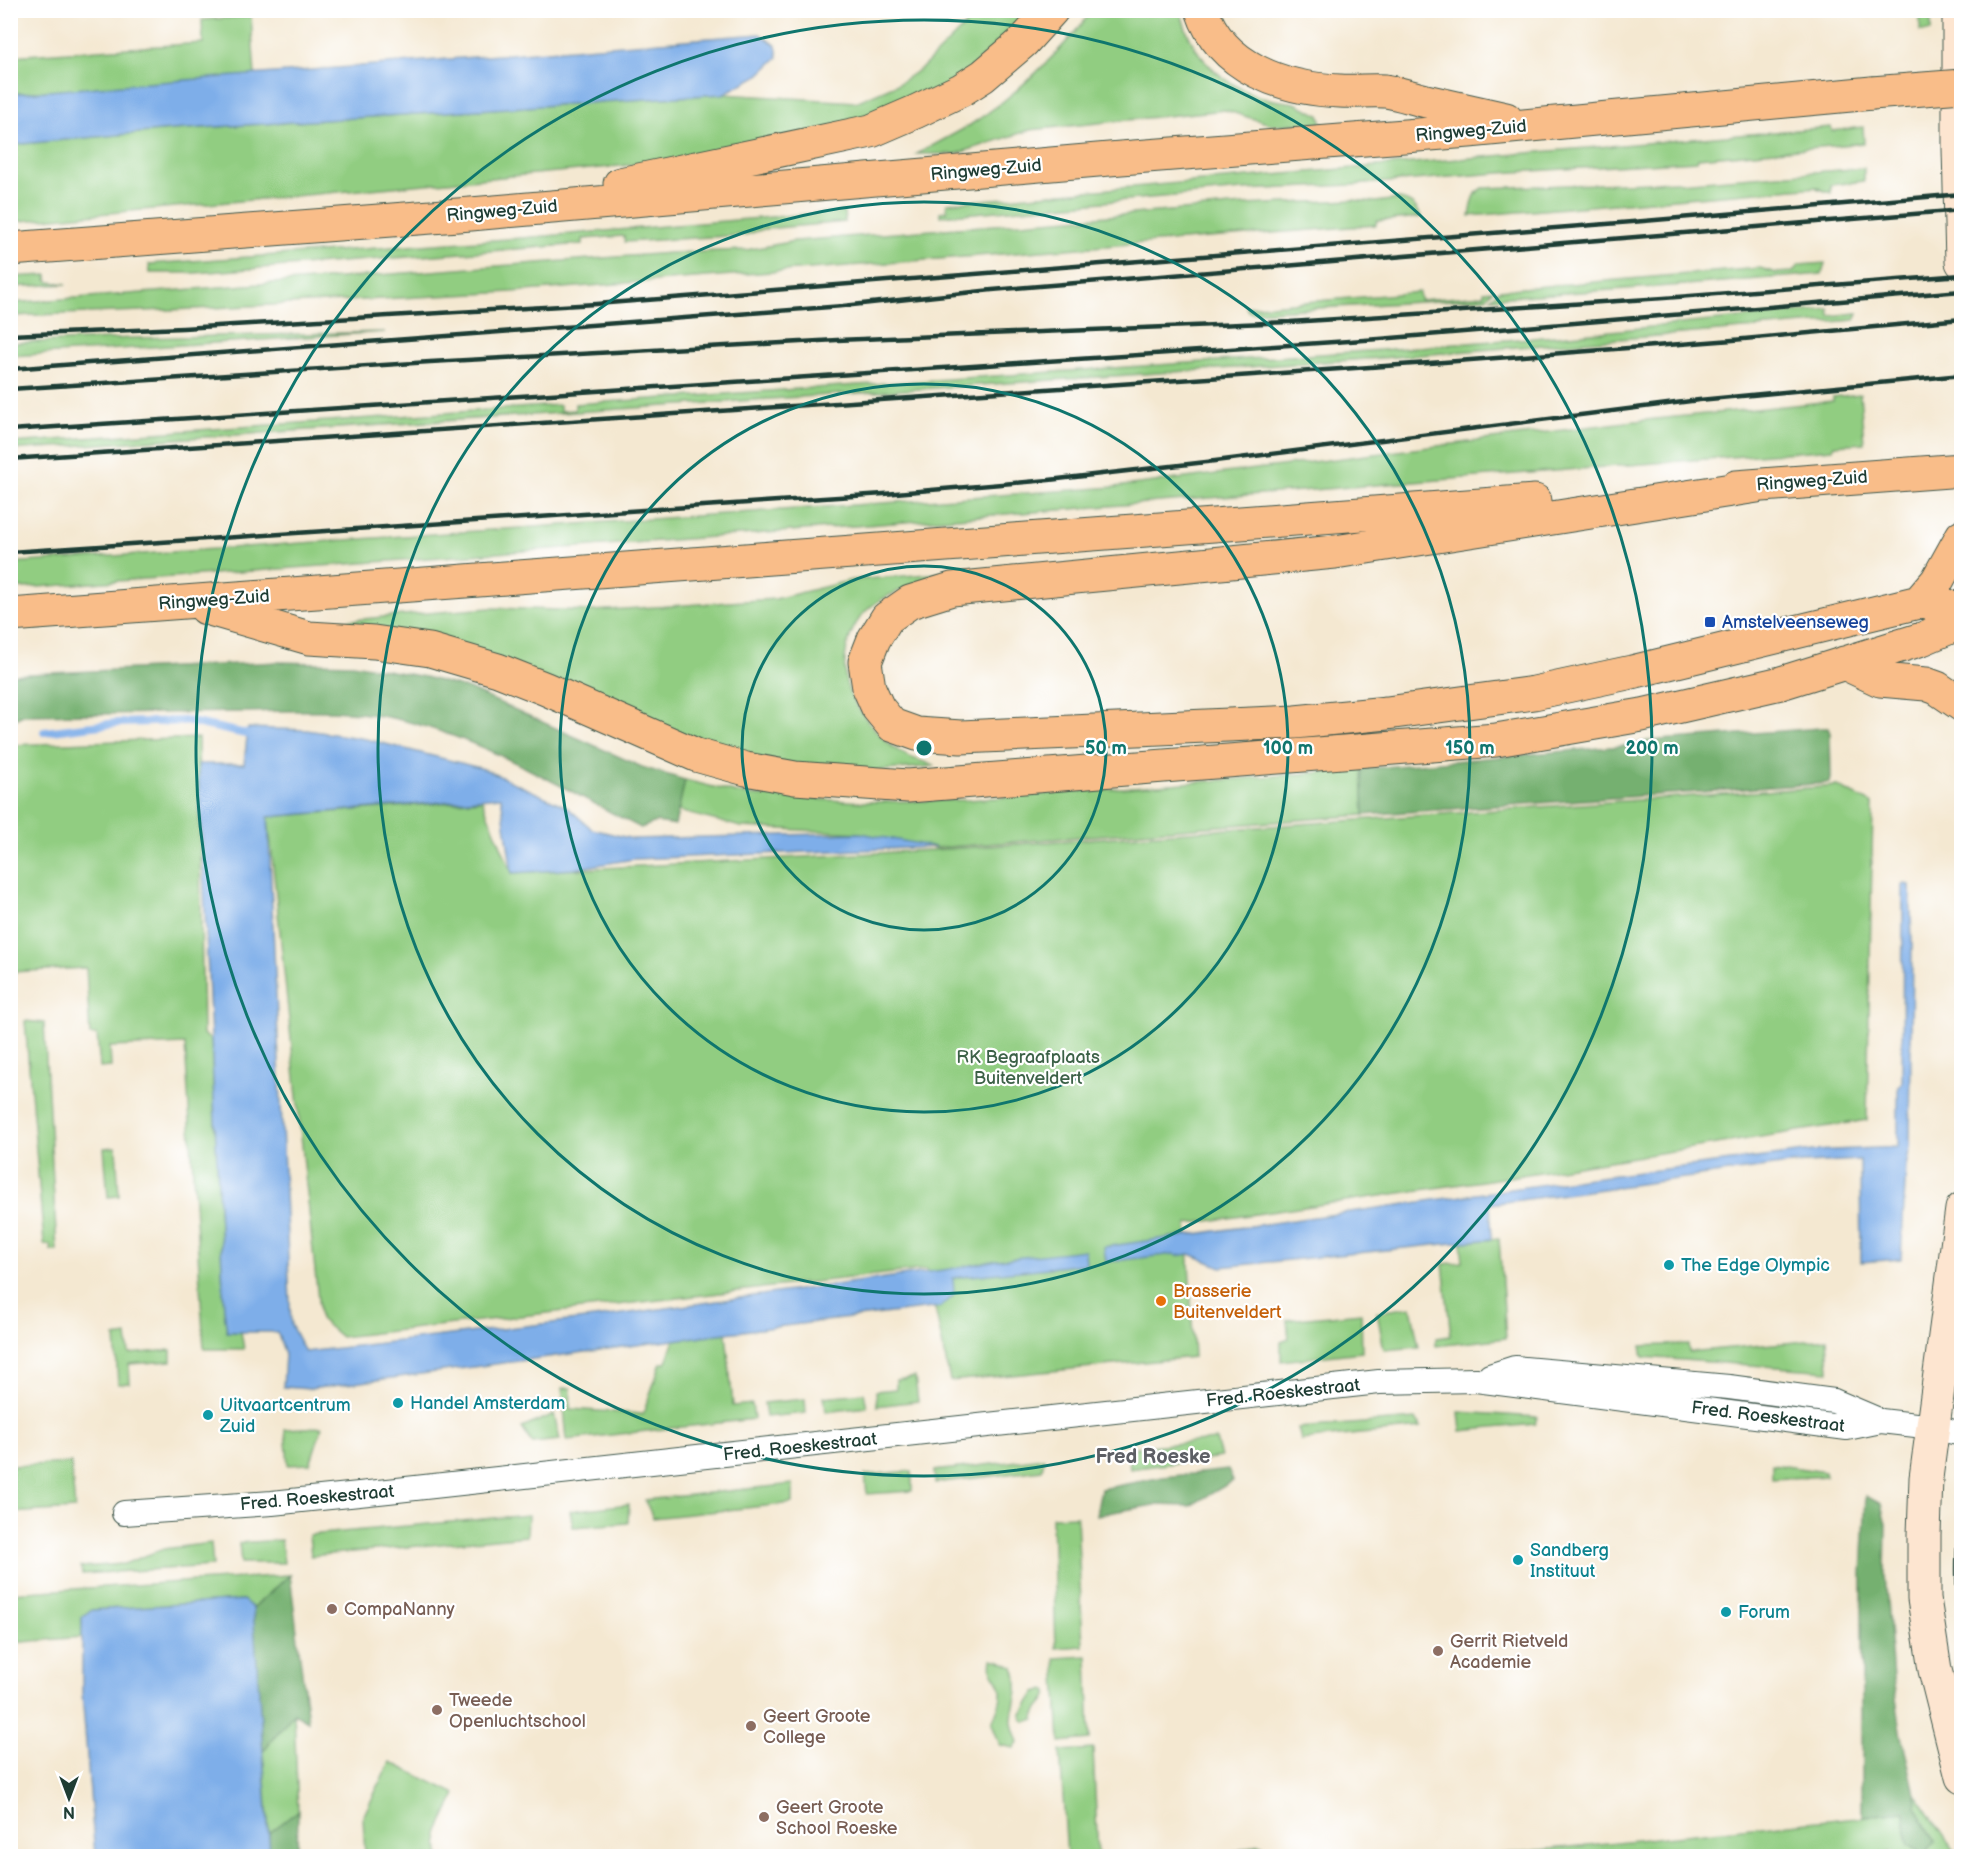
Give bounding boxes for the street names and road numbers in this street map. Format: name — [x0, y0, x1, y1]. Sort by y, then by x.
street label: Ringweg-Zuid — [1414, 116, 1528, 146]
street label: Ringweg-Zuid — [929, 155, 1043, 185]
street label: Ringweg-Zuid — [445, 196, 559, 226]
street label: Ringweg-Zuid — [1756, 467, 1868, 495]
street label: Ringweg-Zuid — [158, 586, 270, 614]
street label: Fred. Roeskestraat — [1205, 1374, 1361, 1412]
street label: Fred. Roeskestraat — [1690, 1397, 1846, 1437]
street label: Fred. Roeskestraat — [722, 1428, 878, 1466]
street label: Fred. Roeskestraat — [239, 1481, 395, 1515]

